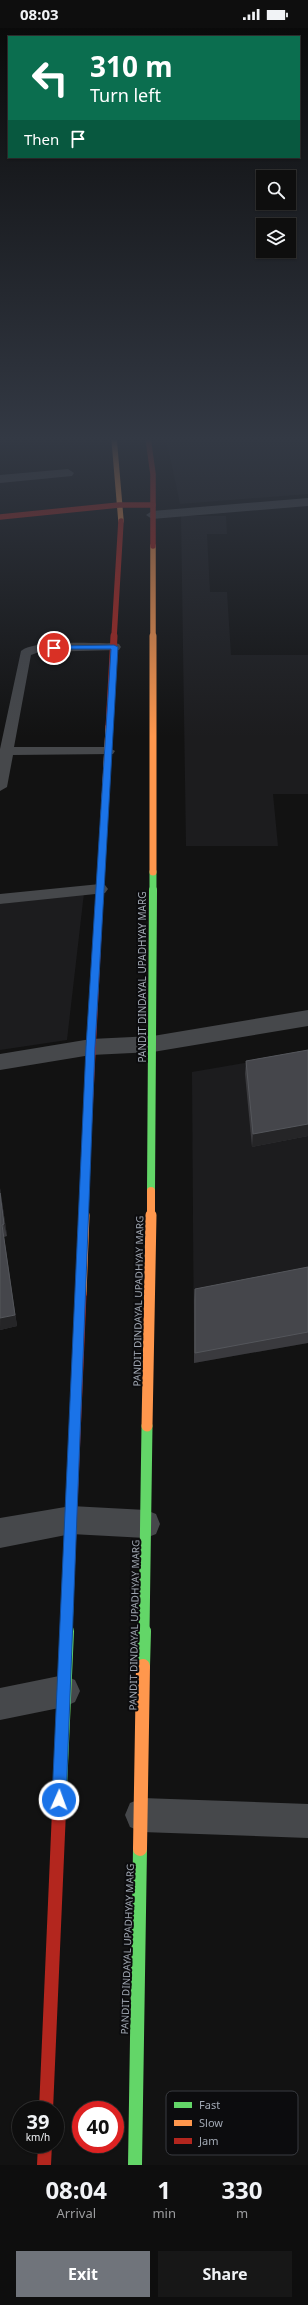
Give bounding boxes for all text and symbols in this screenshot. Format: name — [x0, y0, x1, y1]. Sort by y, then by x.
text: 08:03 — [20, 4, 59, 24]
text: 310 m — [90, 47, 173, 85]
icon: left — [24, 52, 76, 104]
text: Turn left — [90, 83, 161, 107]
icon: arrive — [67, 128, 89, 150]
text: Then — [24, 129, 59, 149]
map controls — [256, 170, 296, 258]
button: search — [256, 170, 296, 210]
button: layers — [256, 218, 296, 258]
pin — [37, 631, 71, 665]
icon: arrive — [43, 637, 65, 659]
street label: PANDIT DINDAYAL UPADHYAY MARG — [135, 892, 149, 1062]
street label: PANDIT DINDAYAL UPADHYAY MARG — [130, 1215, 146, 1387]
street label: PANDIT DINDAYAL UPADHYAY MARG — [126, 1539, 142, 1711]
position arrow — [38, 1779, 80, 1821]
street label: PANDIT DINDAYAL UPADHYAY MARG — [117, 1863, 137, 2035]
legend — [166, 2091, 298, 2155]
text: Fast — [199, 2097, 220, 2112]
speed limit sign: 40 — [72, 2101, 124, 2153]
text: 39 — [27, 2108, 49, 2135]
text: Slow — [199, 2115, 223, 2130]
text: km/h — [26, 2130, 50, 2144]
text: Jam — [198, 2133, 218, 2148]
text: 08:04 — [45, 2173, 107, 2206]
text: 1 — [157, 2173, 171, 2206]
text: 330 — [221, 2173, 263, 2206]
text: Arrival — [56, 2204, 96, 2222]
text: min — [152, 2204, 176, 2222]
text: m — [236, 2204, 248, 2222]
button: Exit — [16, 2251, 150, 2297]
button: Share — [158, 2251, 292, 2297]

